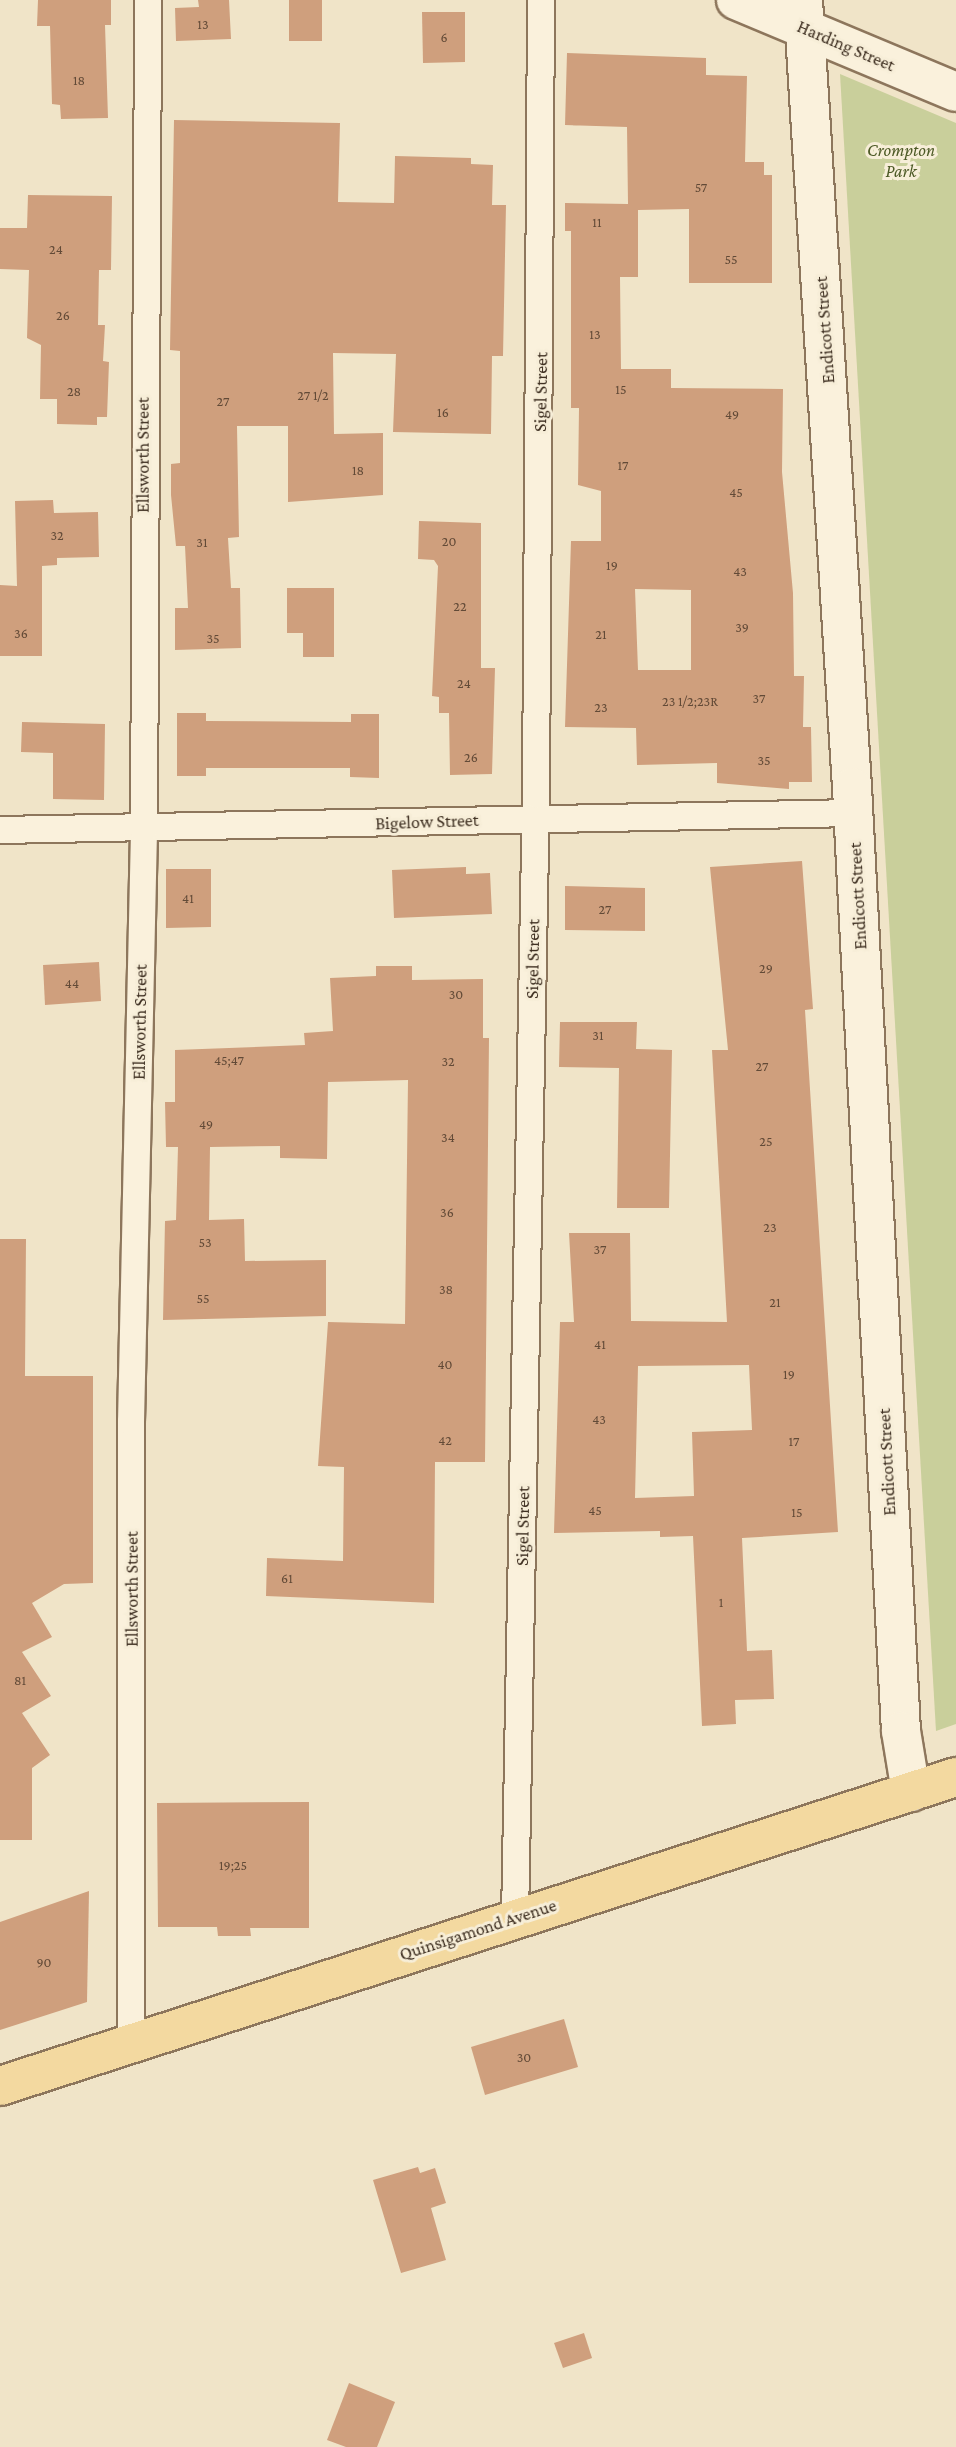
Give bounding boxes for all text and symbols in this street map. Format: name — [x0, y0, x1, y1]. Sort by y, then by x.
house number: 13 — [197, 16, 209, 32]
street label: Harding Street — [794, 16, 898, 76]
house number: 6 — [440, 29, 448, 45]
house number: 18 — [73, 72, 85, 88]
park label: Crompton Park — [867, 140, 935, 182]
house number: 57 — [695, 179, 707, 195]
house number: 11 — [592, 214, 602, 230]
house number: 24 — [49, 241, 63, 257]
house number: 55 — [724, 251, 738, 267]
street label: Endicott Street — [810, 276, 840, 384]
house number: 26 — [56, 307, 70, 323]
house number: 13 — [589, 326, 601, 342]
street label: Sigel Street — [530, 352, 552, 432]
house number: 15 — [615, 381, 627, 397]
house number: 28 — [67, 383, 81, 399]
house number: 27 1/2 — [297, 387, 329, 403]
house number: 27 — [217, 393, 229, 409]
street label: Ellsworth Street — [132, 397, 154, 513]
house number: 16 — [437, 404, 449, 420]
house number: 49 — [725, 406, 739, 422]
house number: 17 — [617, 457, 629, 473]
house number: 18 — [352, 462, 364, 478]
house number: 45 — [729, 484, 743, 500]
house number: 32 — [50, 527, 64, 543]
house number: 20 — [442, 533, 456, 549]
house number: 31 — [196, 534, 208, 550]
house number: 19 — [606, 557, 618, 573]
house number: 43 — [733, 563, 747, 579]
house number: 22 — [453, 598, 467, 614]
house number: 39 — [735, 619, 749, 635]
house number: 36 — [14, 625, 28, 641]
house number: 21 — [595, 626, 607, 642]
house number: 35 — [206, 630, 220, 646]
house number: 24 — [457, 675, 471, 691]
house number: 37 — [753, 690, 765, 706]
house number: 23 1/2;23R — [662, 693, 718, 709]
house number: 23 — [594, 699, 608, 715]
house number: 26 — [464, 749, 478, 765]
house number: 35 — [757, 752, 771, 768]
street label: Bigelow Street — [375, 809, 479, 835]
street label: Endicott Street — [844, 842, 872, 950]
house number: 41 — [182, 890, 194, 906]
house number: 27 — [599, 901, 611, 917]
street label: Sigel Street — [522, 919, 544, 999]
house number: 29 — [759, 960, 773, 976]
street label: Ellsworth Street — [128, 964, 152, 1080]
house number: 44 — [65, 975, 79, 991]
house number: 30 — [449, 986, 463, 1002]
house number: 31 — [592, 1027, 604, 1043]
house number: 45;47 — [214, 1052, 244, 1068]
house number: 32 — [441, 1053, 455, 1069]
house number: 27 — [756, 1058, 768, 1074]
house number: 49 — [199, 1116, 213, 1132]
house number: 34 — [441, 1129, 455, 1145]
house number: 25 — [759, 1133, 773, 1149]
house number: 36 — [440, 1204, 454, 1220]
house number: 23 — [763, 1219, 777, 1235]
house number: 53 — [198, 1234, 212, 1250]
house number: 37 — [594, 1241, 606, 1257]
house number: 38 — [439, 1281, 453, 1297]
house number: 55 — [196, 1290, 210, 1306]
house number: 21 — [769, 1294, 781, 1310]
house number: 41 — [594, 1336, 606, 1352]
house number: 40 — [437, 1356, 453, 1372]
house number: 19 — [783, 1366, 795, 1382]
street label: Endicott Street — [873, 1408, 901, 1516]
house number: 43 — [592, 1411, 606, 1427]
house number: 42 — [438, 1432, 452, 1448]
house number: 17 — [788, 1433, 800, 1449]
street label: Sigel Street — [512, 1486, 534, 1566]
house number: 45 — [588, 1502, 602, 1518]
house number: 15 — [791, 1504, 803, 1520]
street label: Ellsworth Street — [121, 1531, 143, 1647]
house number: 61 — [281, 1570, 293, 1586]
house number: 1 — [719, 1594, 723, 1610]
house number: 81 — [14, 1672, 26, 1688]
house number: 19;25 — [219, 1857, 247, 1873]
street label: Quinsigamond Avenue — [397, 1894, 559, 1966]
house number: 90 — [36, 1954, 52, 1970]
house number: 30 — [517, 2049, 531, 2065]

